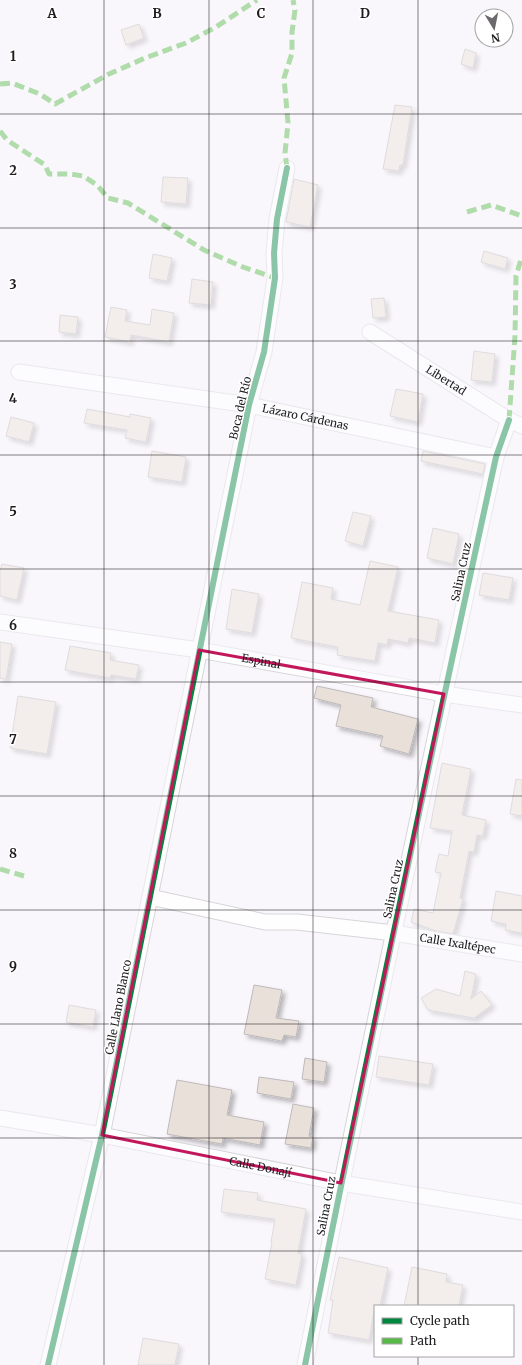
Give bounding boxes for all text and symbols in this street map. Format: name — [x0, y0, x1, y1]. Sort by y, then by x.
text: A — [46, 5, 57, 22]
text: B — [152, 5, 162, 22]
text: C — [257, 5, 266, 22]
text: D — [360, 5, 370, 22]
north arrow — [474, 8, 514, 48]
text: N — [490, 30, 501, 46]
text: 1 — [10, 48, 16, 65]
text: 2 — [9, 162, 17, 179]
text: 3 — [9, 276, 17, 293]
street label: Libertad — [423, 362, 469, 398]
street label: Boca del Río — [226, 374, 254, 441]
text: 4 — [9, 390, 18, 407]
street label: Lázaro Cárdenas — [261, 401, 350, 433]
text: 5 — [9, 503, 17, 520]
street label: Salina Cruz — [448, 541, 474, 603]
text: 6 — [9, 617, 17, 634]
street label: Espinal — [240, 651, 282, 672]
text: 7 — [9, 731, 17, 748]
text: 8 — [9, 845, 17, 862]
street label: Salina Cruz — [380, 858, 406, 920]
street label: Calle Ixaltépec — [419, 930, 497, 957]
text: 9 — [9, 958, 17, 975]
street label: Calle Llano Blanco — [102, 958, 134, 1056]
street label: Calle Donají — [228, 1154, 293, 1180]
street label: Salina Cruz — [313, 1175, 339, 1237]
legend — [374, 1305, 514, 1357]
text: Cycle path — [410, 1313, 470, 1328]
text: Path — [410, 1333, 436, 1348]

